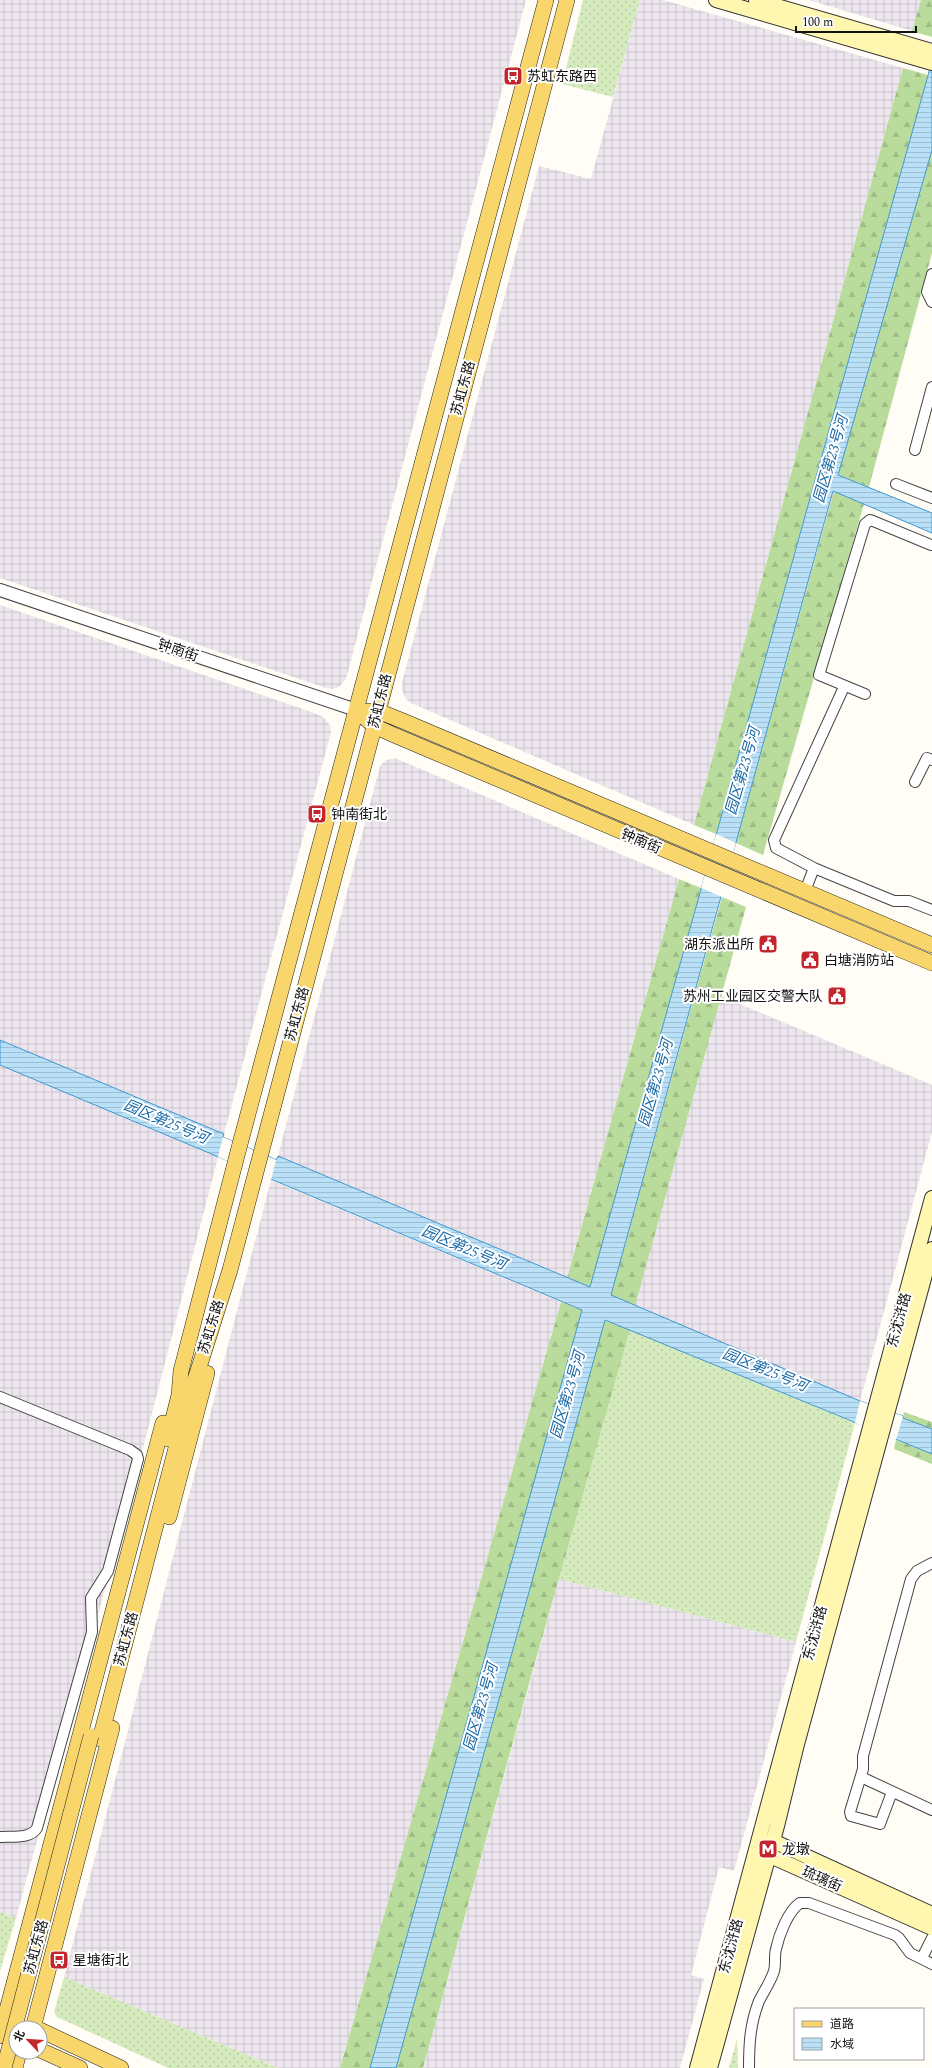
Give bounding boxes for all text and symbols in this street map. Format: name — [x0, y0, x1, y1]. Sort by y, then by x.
scale bar — [796, 8, 916, 34]
text: 100 m — [802, 13, 833, 32]
bus stop icon: 苏虹东路西 — [502, 65, 524, 87]
place label: 苏虹东路西 — [527, 66, 597, 87]
street label: 苏虹东路 — [446, 358, 480, 418]
water label: 园区第23号河 — [808, 410, 855, 505]
street label: 钟南街 — [155, 633, 201, 667]
street label: 苏虹东路 — [363, 671, 397, 731]
water label: 园区第23号河 — [720, 722, 767, 817]
bus stop icon: 钟南街北 — [306, 803, 328, 825]
place label: 钟南街北 — [331, 804, 387, 825]
street label: 钟南街 — [618, 823, 664, 859]
public building icon: 湖东派出所 — [757, 933, 779, 955]
place label: 湖东派出所 — [684, 934, 754, 955]
public building icon: 白塘消防站 — [799, 949, 821, 971]
place label: 白塘消防站 — [824, 950, 894, 971]
street label: 苏虹东路 — [280, 984, 314, 1044]
public building icon: 苏州工业园区交警大队 — [826, 985, 848, 1007]
place label: 苏州工业园区交警大队 — [683, 986, 823, 1007]
water label: 园区第23号河 — [633, 1034, 680, 1129]
water label: 园区第25号河 — [120, 1094, 215, 1151]
water label: 园区第25号河 — [418, 1220, 513, 1277]
street label: 东沈浒路 — [882, 1290, 916, 1350]
street label: 苏虹东路 — [193, 1297, 229, 1357]
water label: 园区第25号河 — [719, 1342, 814, 1399]
water label: 园区第23号河 — [545, 1346, 592, 1441]
street label: 东沈浒路 — [798, 1603, 832, 1663]
street label: 苏虹东路 — [109, 1609, 143, 1669]
water label: 园区第23号河 — [458, 1658, 505, 1753]
metro station icon: 龙墩 — [757, 1838, 779, 1860]
place label: 龙墩 — [782, 1839, 810, 1860]
street label: 琉璃街 — [799, 1861, 845, 1897]
street label: 东沈浒路 — [714, 1916, 748, 1976]
street label: 苏虹东路 — [19, 1917, 53, 1977]
bus stop icon: 星塘街北 — [48, 1949, 70, 1971]
place label: 星塘街北 — [73, 1950, 129, 1971]
legend — [794, 2008, 924, 2060]
text: 道路 — [830, 2015, 854, 2034]
north arrow — [8, 2020, 48, 2060]
text: 北 — [9, 2027, 29, 2045]
text: 水域 — [830, 2035, 854, 2054]

